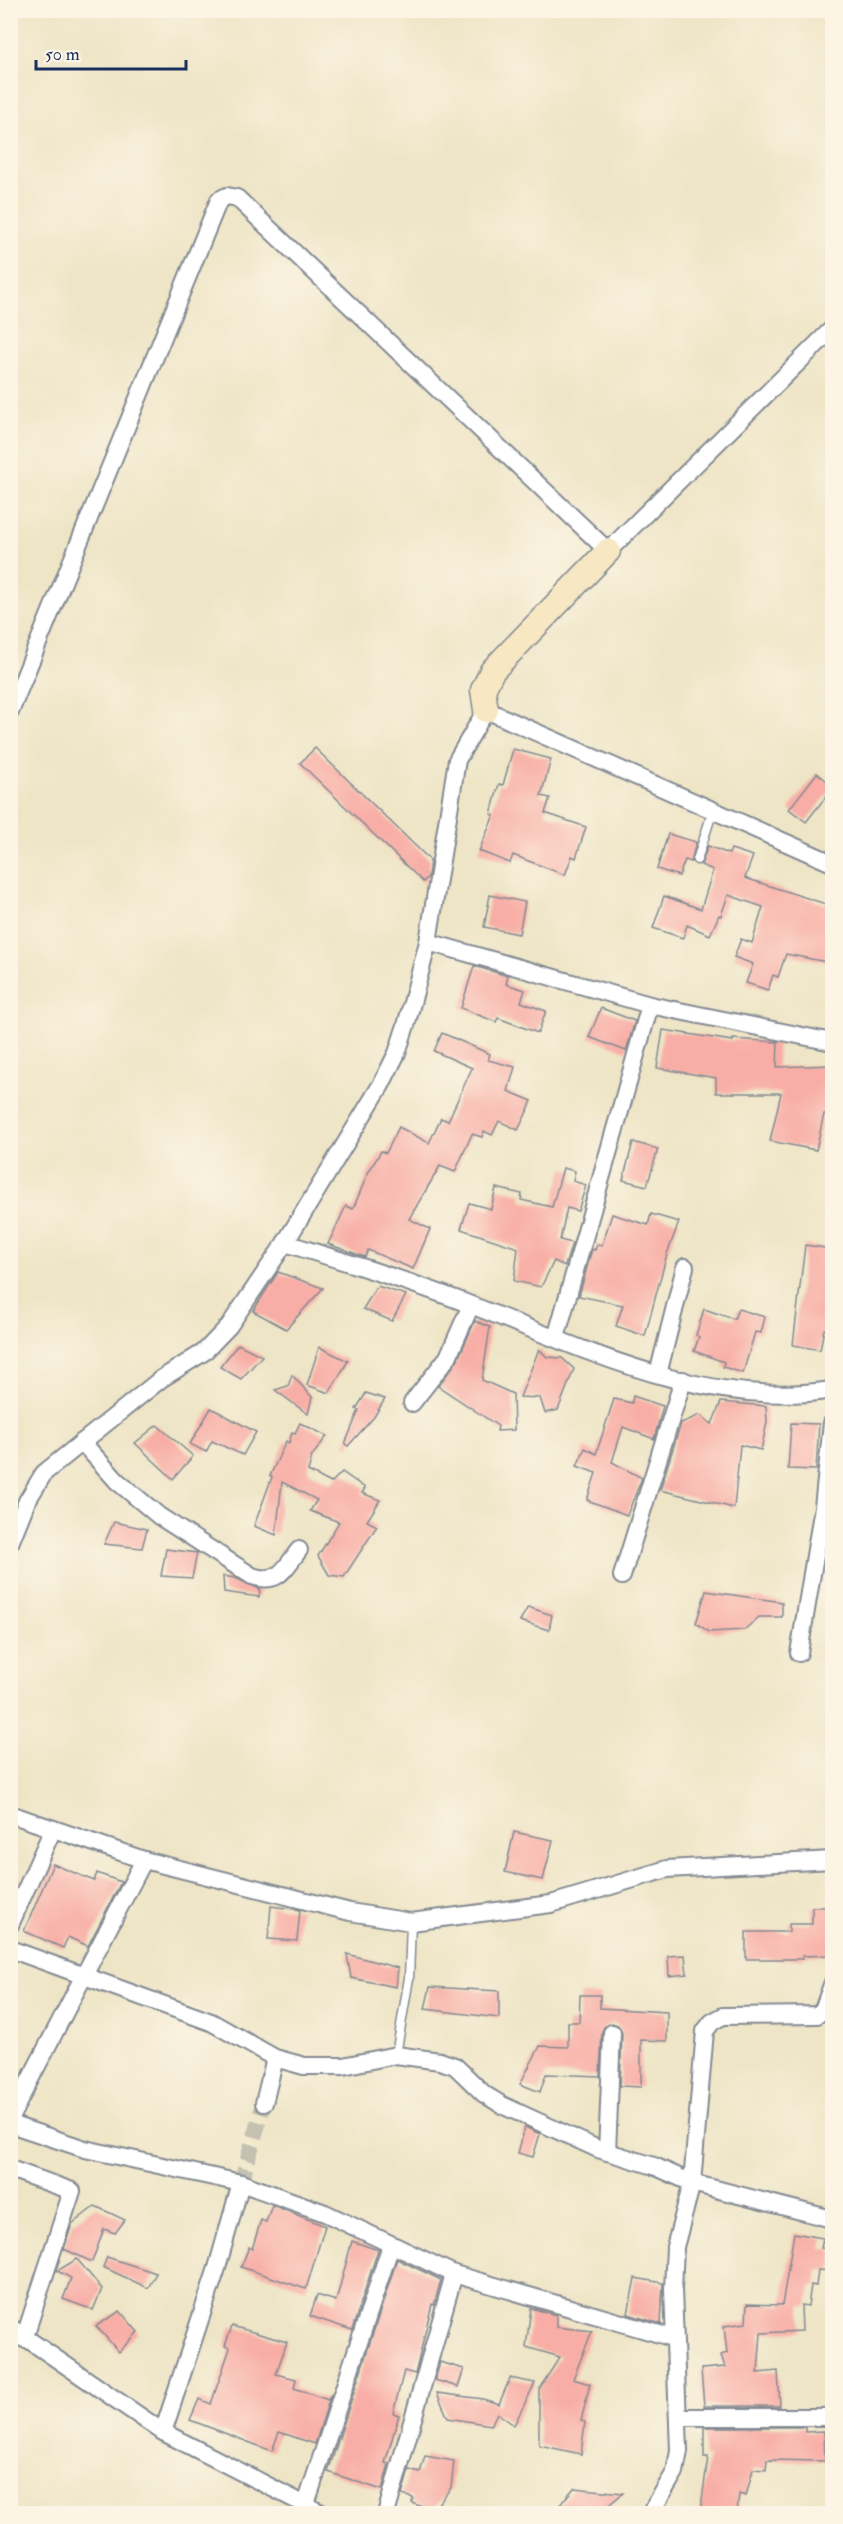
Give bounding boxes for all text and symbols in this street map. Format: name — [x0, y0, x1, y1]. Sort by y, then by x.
scale bar — [36, 33, 186, 71]
text: 50 m — [45, 43, 80, 66]

